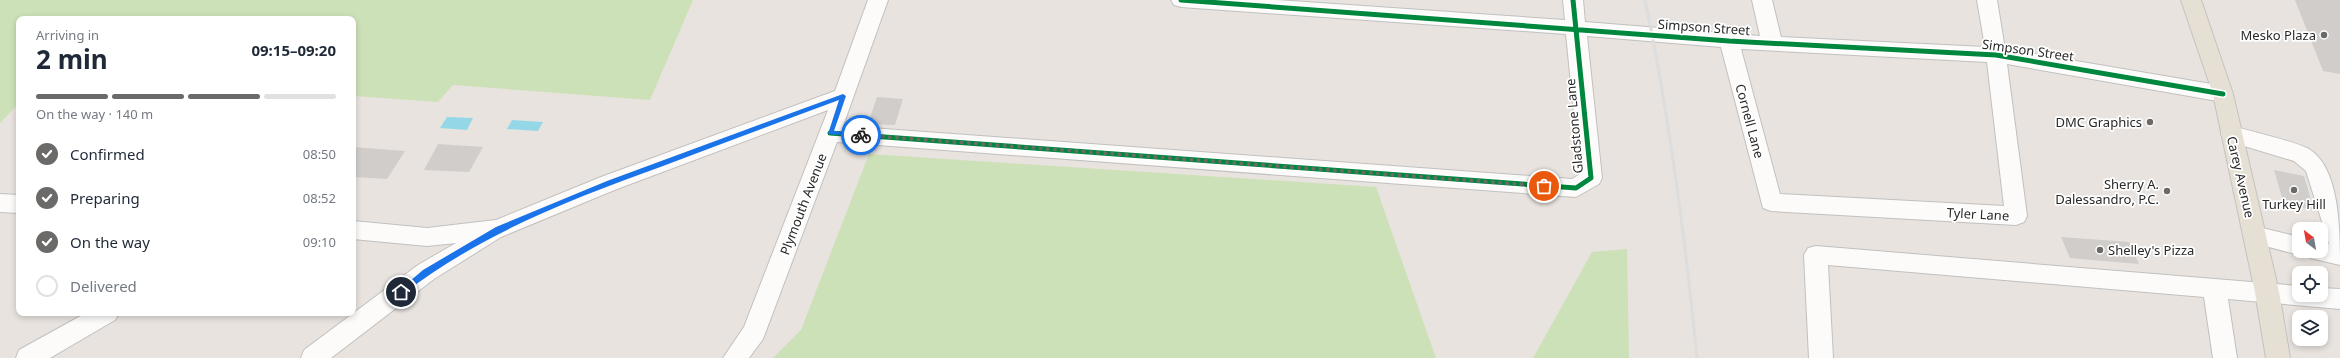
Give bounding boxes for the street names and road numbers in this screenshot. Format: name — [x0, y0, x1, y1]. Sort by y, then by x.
street label: Simpson Street — [1657, 15, 1751, 39]
street label: Simpson Street — [1981, 35, 2075, 65]
street label: Gladstone Lane — [1561, 78, 1587, 174]
street label: Cornell Lane — [1731, 82, 1769, 160]
street label: Carey Avenue — [2223, 134, 2259, 220]
street label: Plymouth Avenue — [775, 151, 831, 257]
street label: Tyler Lane — [1946, 203, 2010, 225]

